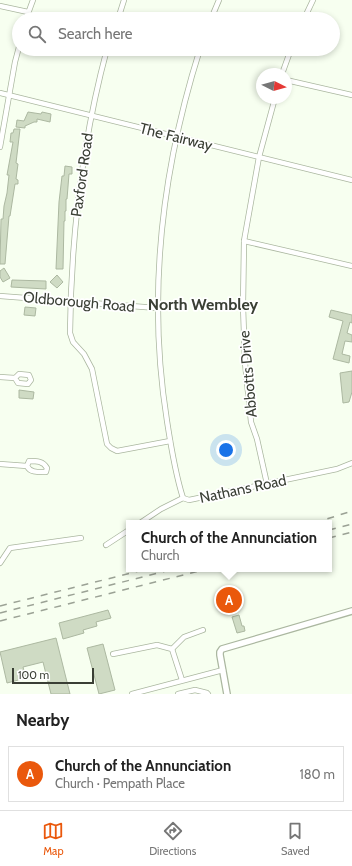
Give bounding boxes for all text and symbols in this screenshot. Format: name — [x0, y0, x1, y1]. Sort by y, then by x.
search box — [12, 12, 340, 56]
icon: search — [26, 23, 48, 45]
text: Search here — [58, 25, 133, 43]
north arrow — [256, 68, 292, 104]
street label: The Fairway — [138, 119, 215, 155]
street label: Paxford Road — [67, 132, 97, 218]
street label: Oldborough Road — [22, 288, 136, 316]
district label: North Wembley — [148, 295, 259, 314]
street label: Abbotts Drive — [235, 329, 261, 418]
your location — [216, 440, 236, 460]
street label: Nathans Road — [198, 471, 288, 507]
popup — [126, 520, 332, 572]
text: Church of the Annunciation — [141, 529, 317, 547]
text: Church — [141, 547, 180, 563]
pin: A — [216, 585, 242, 615]
scale bar — [12, 666, 94, 685]
text: 100 m — [18, 668, 49, 682]
text: Nearby — [16, 710, 69, 730]
text: Church of the Annunciation — [55, 757, 231, 775]
text: A — [26, 766, 34, 782]
text: 180 m — [299, 766, 335, 782]
text: Church · Pempath Place — [55, 775, 185, 791]
tab: Map — [42, 820, 64, 858]
tab: Directions — [149, 820, 196, 858]
tab: Saved — [281, 820, 310, 858]

